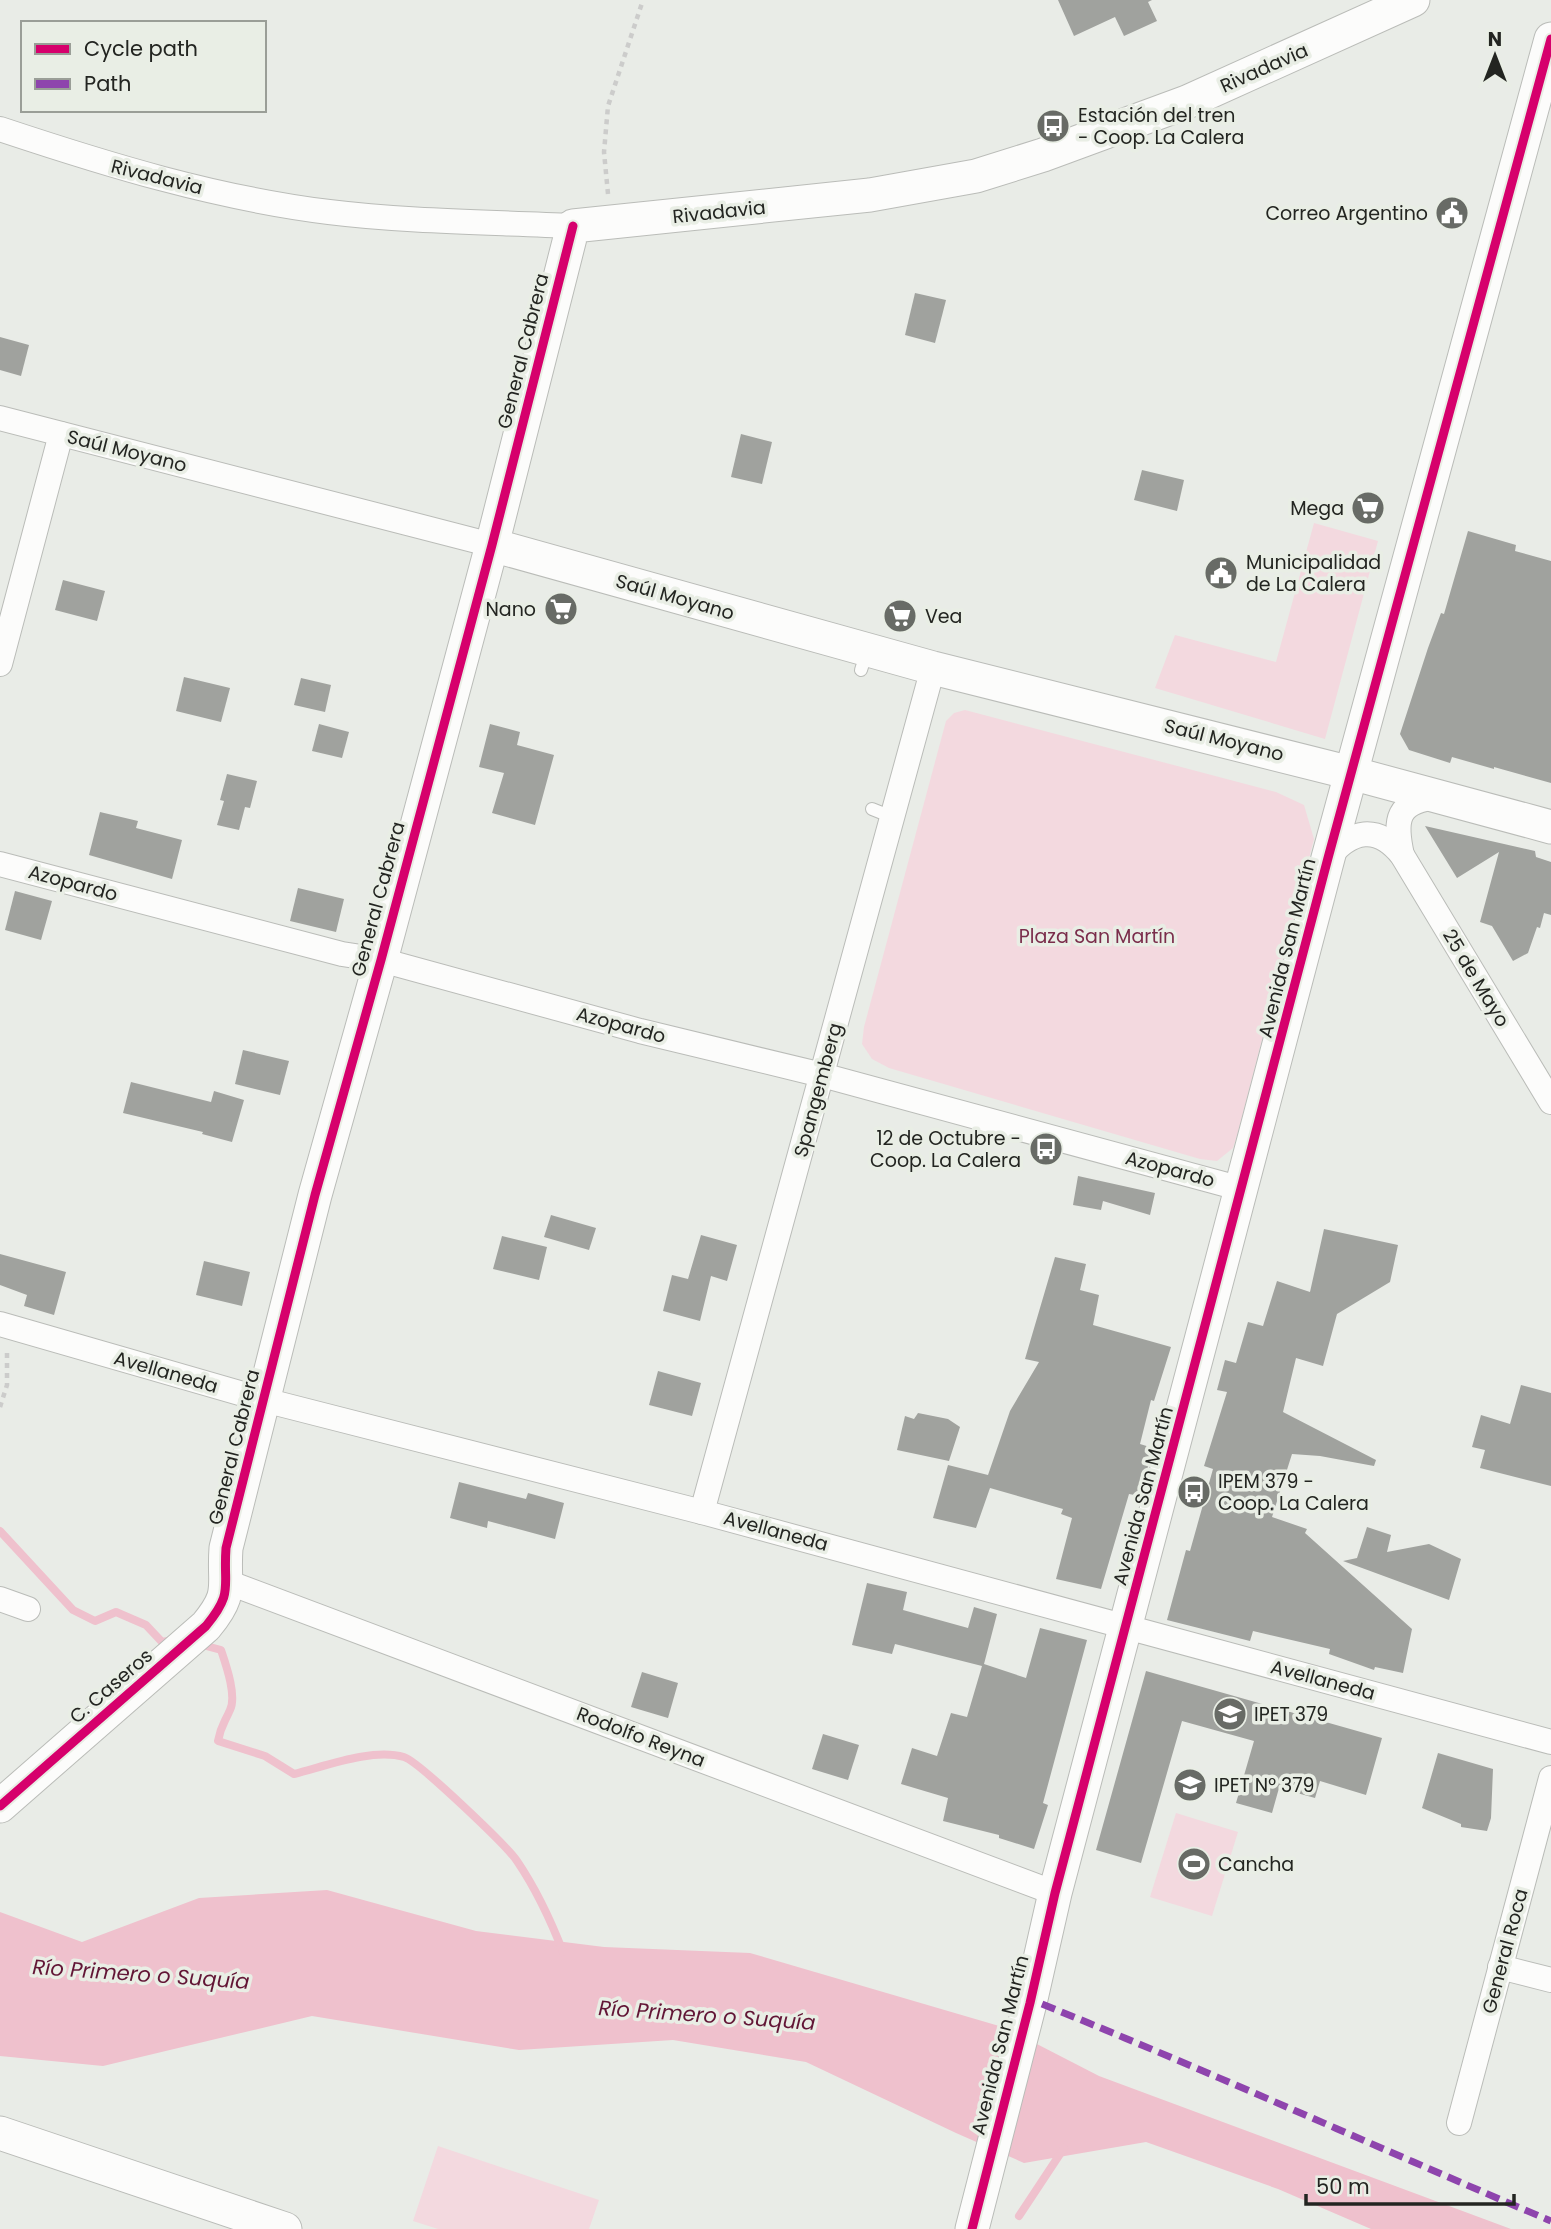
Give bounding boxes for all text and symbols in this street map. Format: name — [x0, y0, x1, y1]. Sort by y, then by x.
legend — [21, 21, 266, 112]
north arrow — [1460, 21, 1530, 91]
text: N — [1488, 26, 1502, 53]
text: Cycle path — [84, 34, 198, 63]
street label: Rivadavia — [1216, 37, 1312, 99]
text: Path — [84, 69, 131, 98]
place label: Estación del tren - Coop. La Calera — [1078, 102, 1244, 151]
bus stop icon: Estación del tren - Coop. La Calera — [1034, 107, 1072, 145]
street label: Rivadavia — [108, 153, 206, 201]
street label: Rivadavia — [671, 194, 767, 230]
public building icon: Correo Argentino — [1433, 194, 1471, 232]
place label: Correo Argentino — [1265, 200, 1428, 227]
street label: General Cabrera — [491, 270, 555, 432]
street label: Saúl Moyano — [64, 423, 190, 479]
supermarket icon: Mega — [1349, 489, 1387, 527]
place label: Mega — [1290, 495, 1344, 522]
place label: Municipalidad de La Calera — [1246, 549, 1381, 598]
public building icon: Municipalidad de La Calera — [1202, 554, 1240, 592]
street label: Saúl Moyano — [612, 567, 738, 627]
supermarket icon: Nano — [542, 590, 580, 628]
place label: Nano — [485, 596, 536, 623]
supermarket icon: Vea — [881, 597, 919, 635]
place label: Vea — [925, 603, 962, 630]
street label: Saúl Moyano — [1161, 712, 1287, 768]
street label: General Cabrera — [344, 819, 412, 979]
street label: Avenida San Martín — [1252, 855, 1322, 1041]
street label: Azopardo — [25, 858, 121, 908]
park label: Plaza San Martín — [1019, 923, 1175, 950]
street label: 25 de Mayo — [1436, 924, 1516, 1032]
street label: Azopardo — [573, 1000, 669, 1050]
street label: Spangemberg — [787, 1020, 849, 1160]
place label: 12 de Octubre - Coop. La Calera — [870, 1125, 1021, 1174]
bus stop icon: 12 de Octubre - Coop. La Calera — [1027, 1130, 1065, 1168]
street label: Azopardo — [1122, 1144, 1218, 1194]
street label: Avellaneda — [111, 1344, 221, 1400]
street label: General Cabrera — [202, 1366, 266, 1528]
street label: Avenida San Martín — [1106, 1404, 1180, 1588]
place label: IPEM 379 - Coop. La Calera — [1218, 1468, 1369, 1517]
bus stop icon: IPEM 379 - Coop. La Calera — [1175, 1473, 1213, 1511]
street label: Avellaneda — [721, 1504, 831, 1558]
street label: C. Caseros — [64, 1642, 158, 1730]
street label: Avellaneda — [1268, 1653, 1378, 1707]
school or university icon: IPET 379 — [1211, 1695, 1249, 1733]
street label: Rodolfo Reyna — [573, 1700, 709, 1774]
place label: IPET 379 — [1254, 1701, 1328, 1728]
school or university icon: IPET N° 379 — [1171, 1766, 1209, 1804]
place label: IPET N° 379 — [1214, 1772, 1315, 1799]
sports icon: Cancha — [1175, 1845, 1213, 1883]
place label: Cancha — [1218, 1851, 1294, 1878]
street label: General Roca — [1475, 1886, 1535, 2016]
water label: Río Primero o Suquía — [32, 1952, 250, 1996]
street label: Avenida San Martín — [965, 1952, 1035, 2138]
water label: Río Primero o Suquía — [598, 1993, 816, 2037]
scale bar — [1306, 2162, 1514, 2206]
text: 50 m — [1316, 2172, 1370, 2201]

